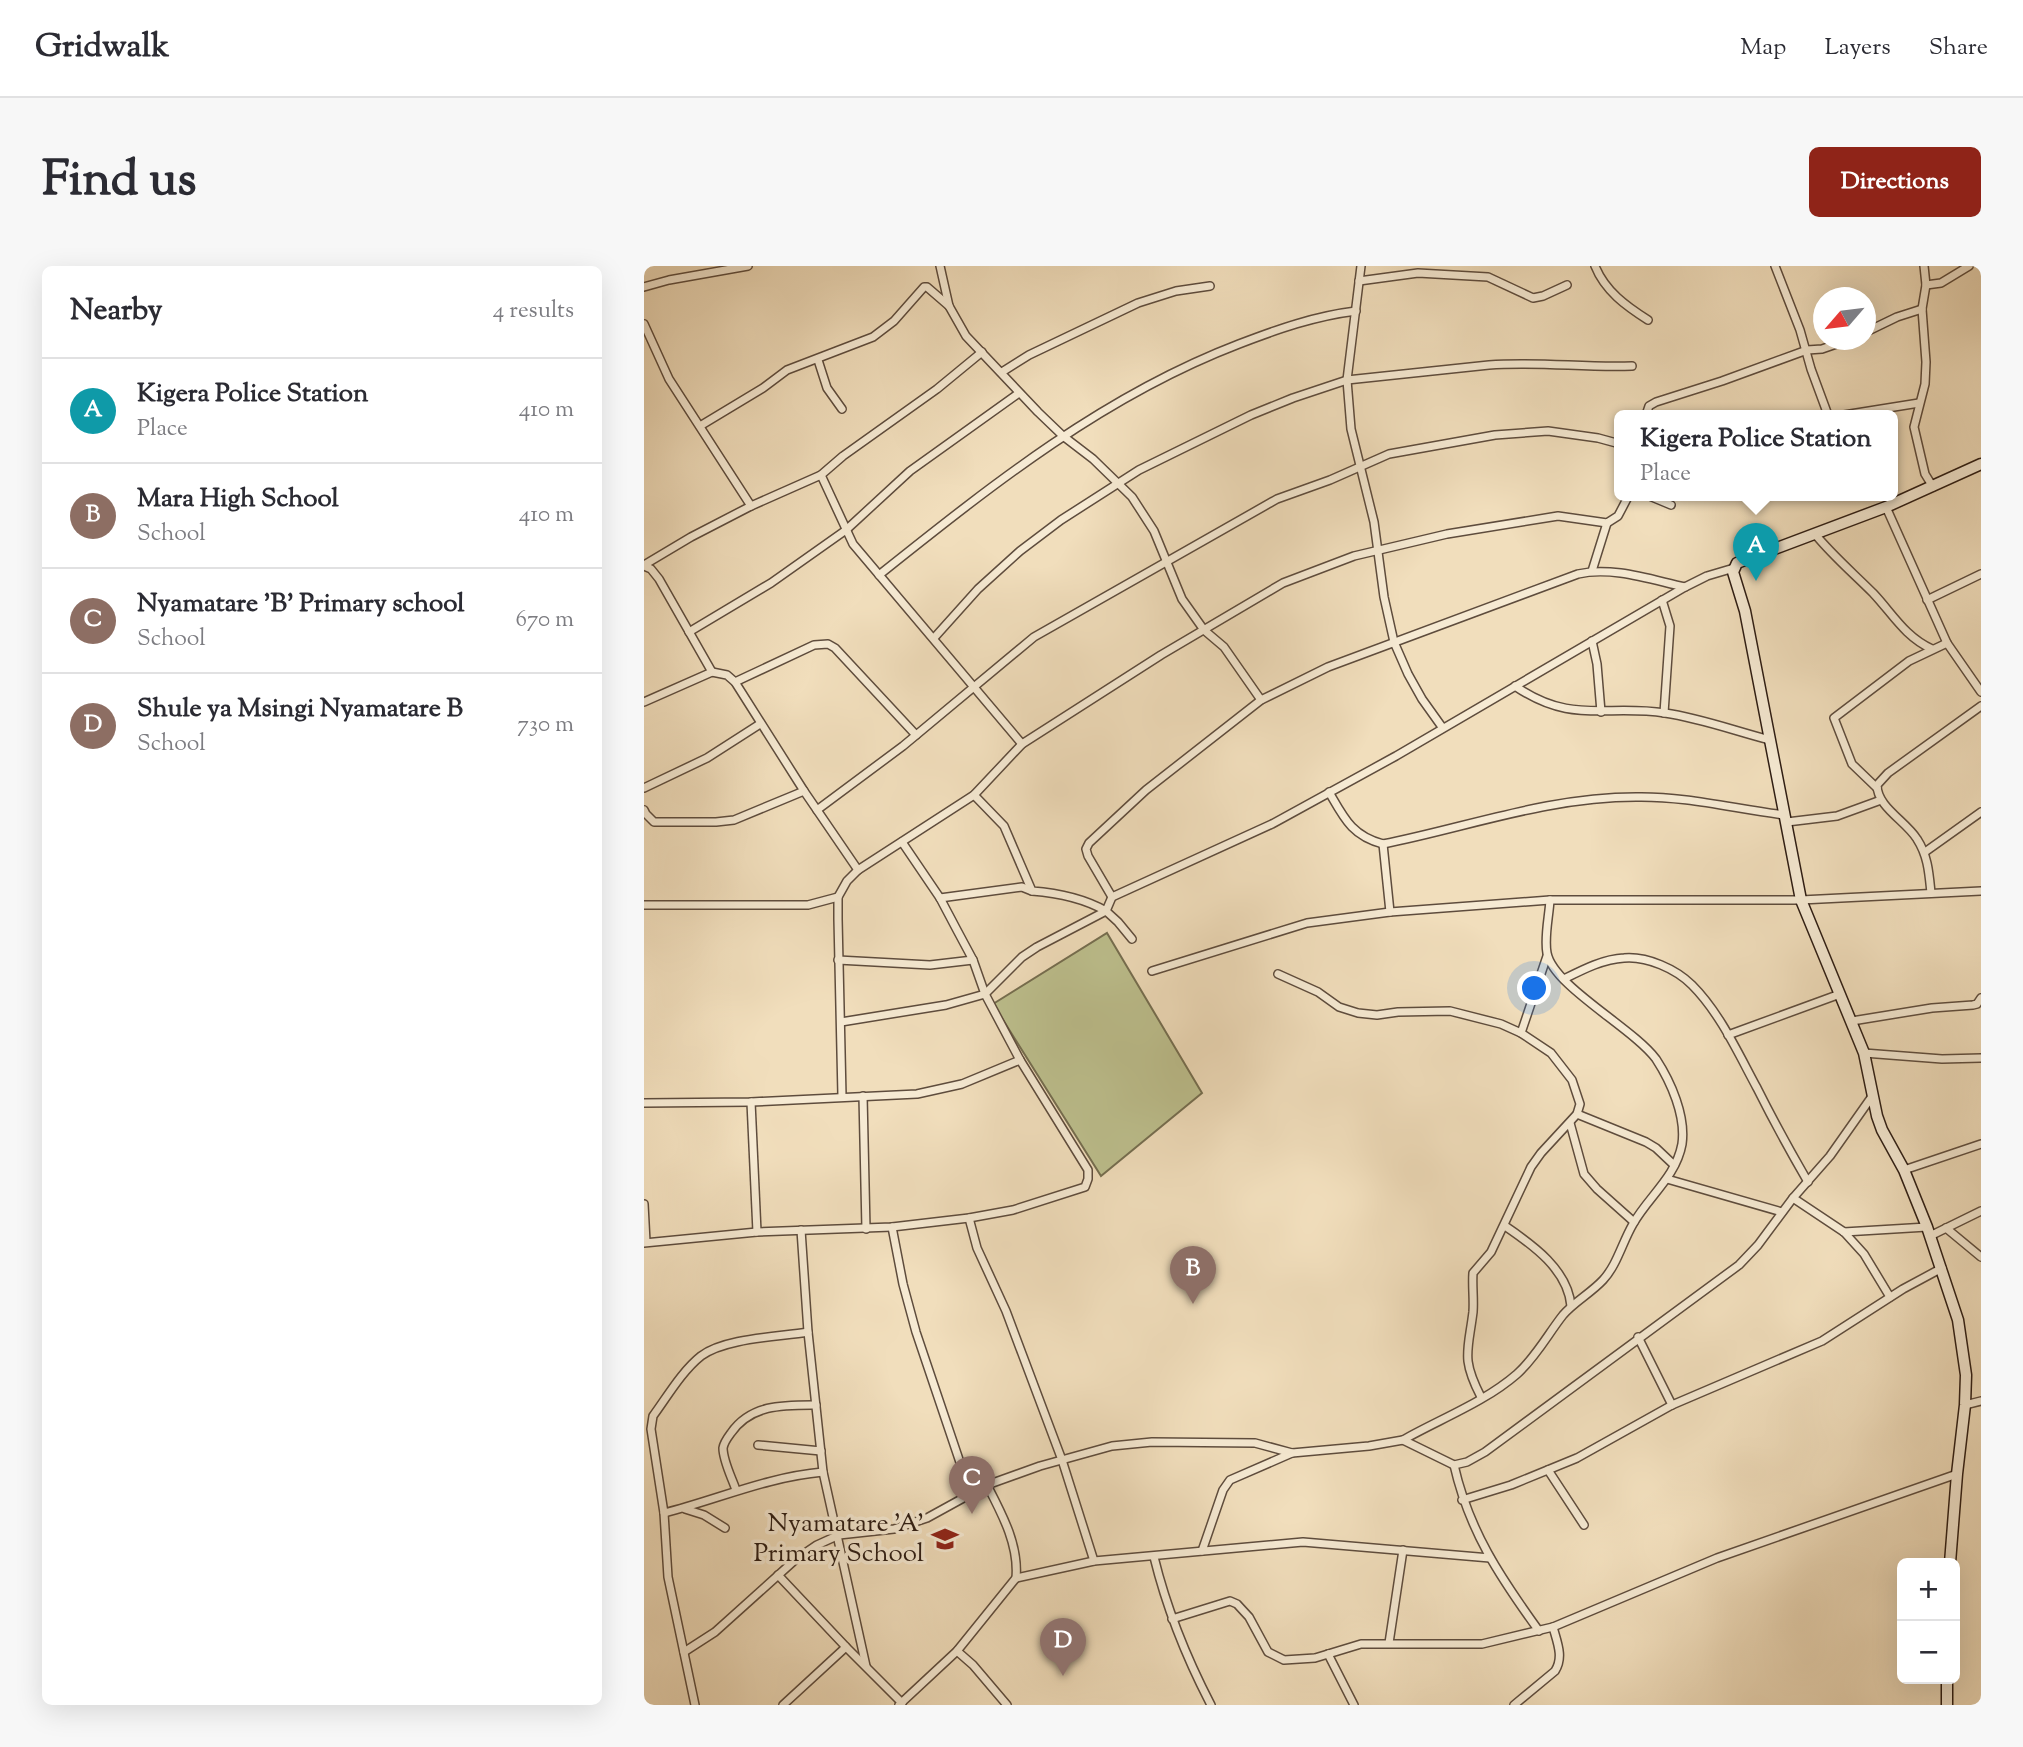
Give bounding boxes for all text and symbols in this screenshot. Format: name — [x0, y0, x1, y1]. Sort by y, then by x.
text: Gridwalk — [35, 24, 169, 72]
text: Map — [1740, 31, 1786, 65]
text: Layers — [1824, 31, 1891, 65]
text: Share — [1929, 31, 1988, 65]
text: Find us — [42, 147, 196, 217]
button: Directions — [1809, 147, 1981, 217]
north arrow — [1813, 287, 1876, 350]
text: Nearby — [70, 290, 162, 333]
text: 4 results — [493, 295, 574, 328]
text: Kigera Police Station — [137, 376, 368, 413]
text: A — [84, 394, 102, 427]
text: 410 m — [519, 394, 574, 427]
popup — [1614, 410, 1898, 501]
text: Place — [137, 413, 188, 446]
text: Kigera Police Station — [1640, 421, 1872, 458]
text: Place — [1640, 458, 1691, 491]
text: Mara High School — [137, 481, 339, 518]
text: B — [86, 499, 100, 532]
text: 410 m — [519, 499, 574, 532]
text: School — [137, 518, 206, 551]
pin: A — [1733, 523, 1779, 581]
text: Nyamatare 'B' Primary school — [137, 586, 465, 623]
text: C — [84, 604, 102, 637]
text: 670 m — [515, 604, 574, 637]
text: School — [137, 623, 206, 656]
text: Shule ya Msingi Nyamatare B — [137, 691, 463, 728]
text: D — [84, 709, 102, 742]
text: 730 m — [517, 709, 574, 742]
text: School — [137, 728, 206, 761]
your location — [1517, 971, 1551, 1005]
pin: B — [1170, 1246, 1216, 1304]
pin: C — [949, 1456, 995, 1514]
place label: Nyamatare 'A' Primary School — [754, 1506, 924, 1573]
school or university icon: Nyamatare 'A' Primary School — [930, 1524, 960, 1554]
map controls — [1897, 1558, 1960, 1684]
button: + — [1897, 1558, 1960, 1621]
pin: D — [1040, 1618, 1086, 1676]
button: − — [1897, 1621, 1960, 1684]

